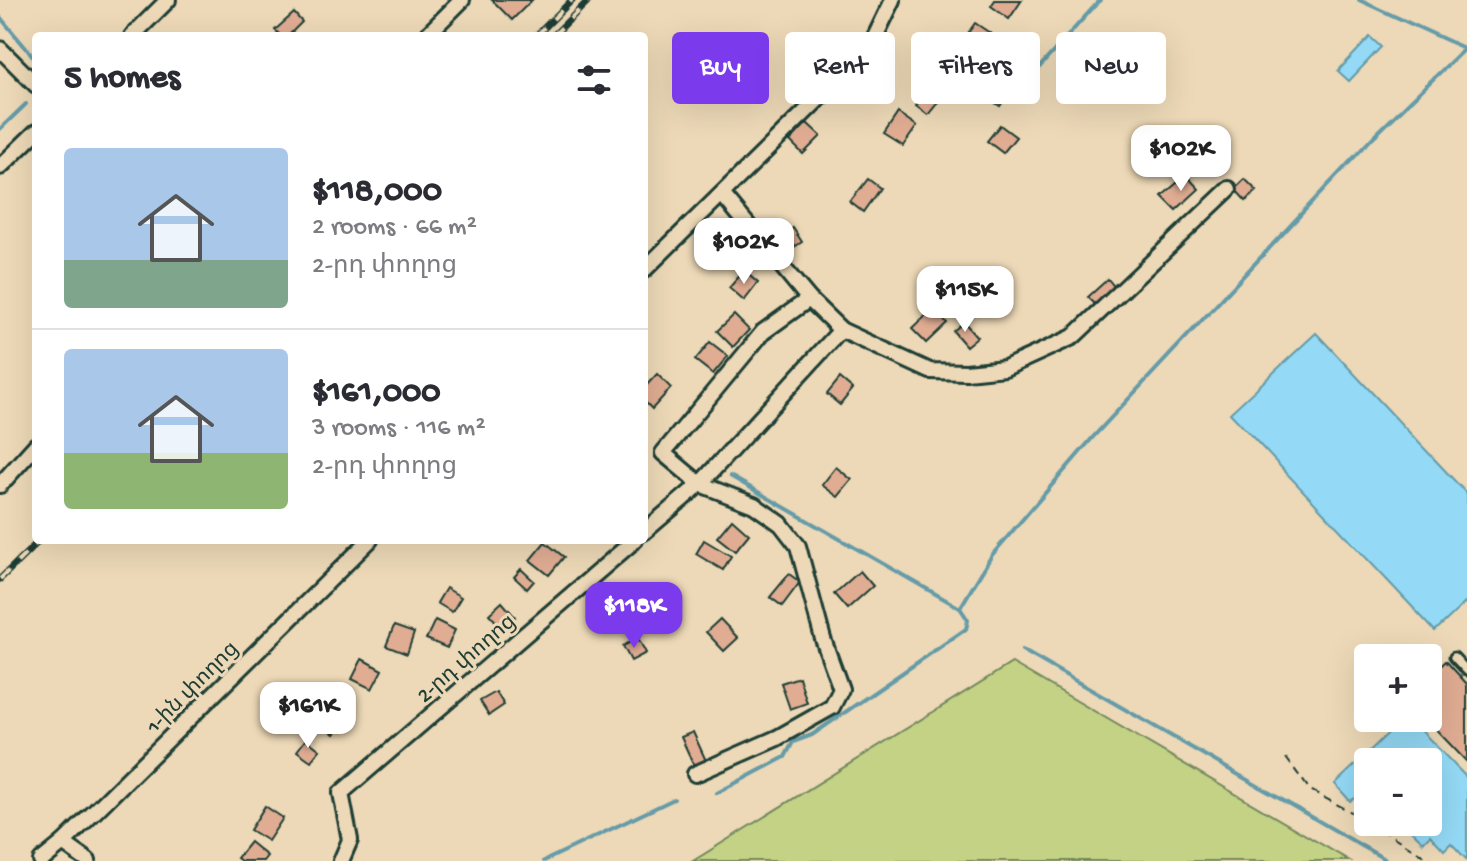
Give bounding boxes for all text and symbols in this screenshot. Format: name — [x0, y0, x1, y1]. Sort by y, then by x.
chip: Buy — [672, 32, 769, 104]
chip: Rent — [785, 32, 895, 104]
chip: Filters — [911, 32, 1040, 104]
chip: New — [1056, 32, 1166, 104]
icon: filters — [572, 58, 616, 102]
text: 5 homes — [64, 60, 180, 100]
pin: $102K — [1125, 125, 1237, 193]
text: $102K — [1149, 135, 1213, 166]
text: $118,000 — [312, 173, 442, 213]
icon: home — [128, 180, 224, 276]
text: 2 rooms · 66 m² — [312, 213, 477, 244]
pin: $102K — [688, 218, 800, 286]
text: $102K — [712, 228, 776, 259]
text: 2-րդ փողոց — [312, 252, 457, 283]
pin: $115K — [909, 266, 1021, 334]
text: $115K — [935, 276, 995, 307]
text: $161,000 — [312, 374, 441, 414]
icon: home — [128, 381, 224, 477]
text: 3 rooms · 116 m² — [312, 414, 485, 445]
text: 2-րդ փողոց — [312, 453, 457, 484]
pin: $118K — [578, 582, 690, 650]
text: $118K — [603, 592, 665, 623]
street label: 2-րդ փողոց — [413, 610, 522, 710]
street label: 1-ին փողոց — [142, 637, 245, 741]
map controls — [1354, 644, 1442, 836]
button: + — [1354, 644, 1442, 732]
pin: $161K — [252, 682, 364, 750]
text: $161K — [278, 692, 338, 723]
button: − — [1354, 748, 1442, 836]

